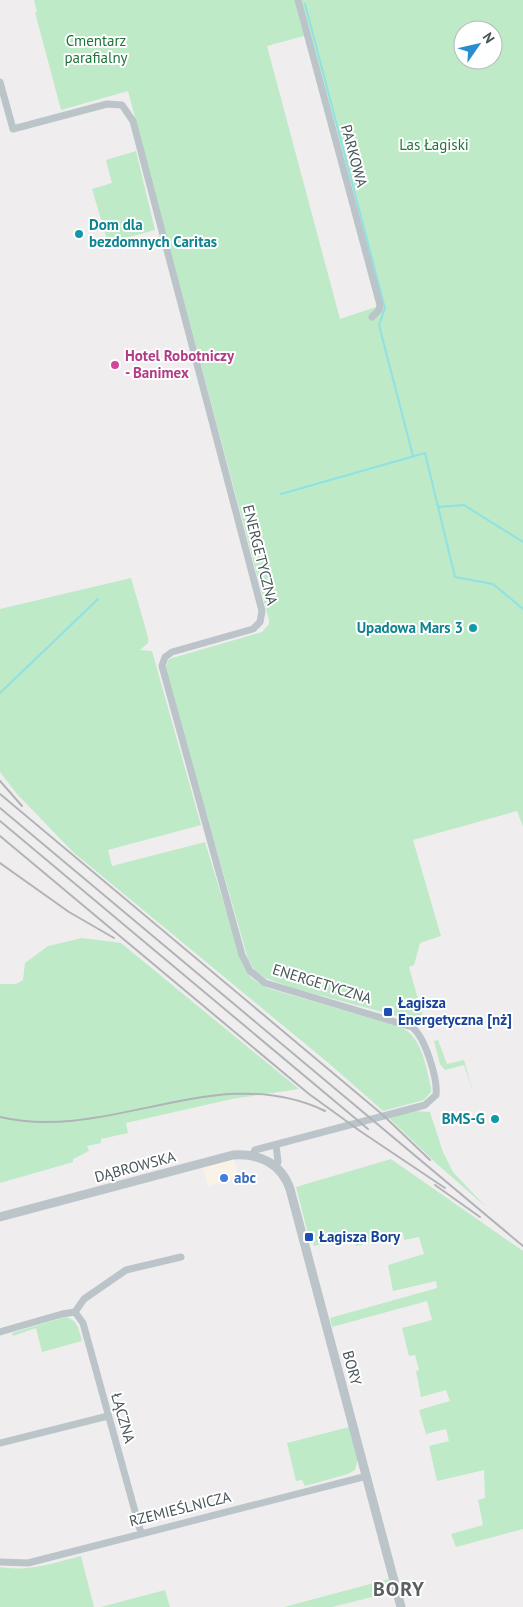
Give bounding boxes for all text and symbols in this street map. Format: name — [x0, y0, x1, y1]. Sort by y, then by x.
north arrow — [453, 20, 503, 70]
text: N — [479, 29, 499, 47]
park label: Cmentarz parafialny — [64, 31, 128, 67]
street label: PARKOWA — [337, 122, 372, 190]
park label: Las Łagiski — [399, 135, 469, 154]
place label: Dom dla bezdomnych Caritas — [89, 215, 217, 251]
marker: Dom dla bezdomnych Caritas — [73, 228, 85, 240]
place label: Hotel Robotniczy - Banimex — [125, 346, 235, 382]
marker: Hotel Robotniczy - Banimex — [109, 359, 121, 371]
street label: ENERGETYCZNA — [239, 503, 282, 607]
place label: Upadowa Mars 3 — [357, 618, 463, 637]
marker: Upadowa Mars 3 — [467, 622, 479, 634]
street label: ENERGETYCZNA — [270, 959, 374, 1008]
place label: Łagisza Energetyczna [nż] — [398, 993, 512, 1029]
marker: Łagisza Energetyczna [nż] — [382, 1006, 394, 1018]
place label: BMS-G — [442, 1109, 485, 1128]
marker: BMS-G — [489, 1113, 501, 1125]
street label: DĄBROWSKA — [92, 1147, 178, 1186]
place label: abc — [234, 1168, 256, 1187]
marker: abc — [218, 1172, 230, 1184]
place label: Łagisza Bory — [319, 1227, 401, 1246]
marker: Łagisza Bory — [303, 1231, 315, 1243]
street label: BORY — [339, 1348, 366, 1388]
street label: ŁĄCZNA — [107, 1390, 140, 1445]
street label: RZEMIEŚLNICZA — [127, 1487, 233, 1530]
district label: BORY — [373, 1576, 425, 1602]

